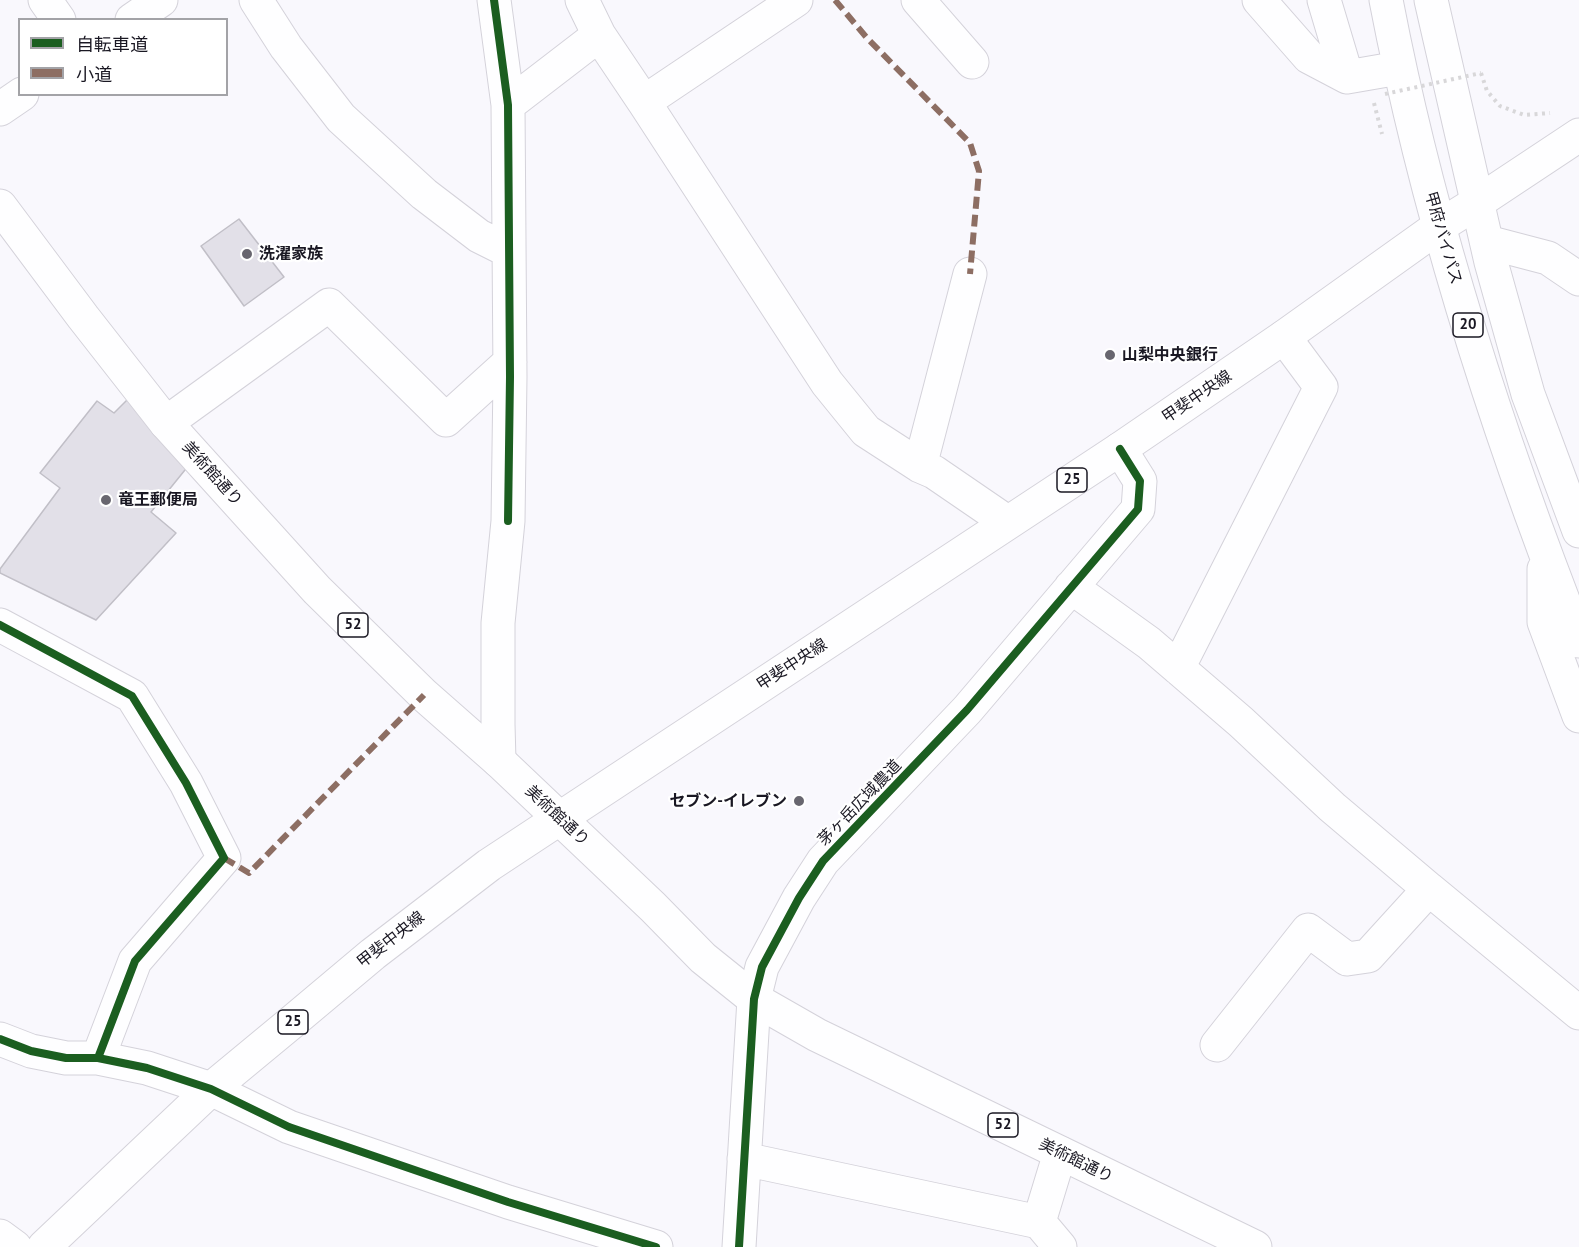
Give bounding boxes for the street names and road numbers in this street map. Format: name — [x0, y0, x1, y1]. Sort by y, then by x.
street label: 甲府バイパス — [1421, 189, 1465, 287]
road number: 20 — [1453, 313, 1483, 337]
street label: 甲斐中央線 — [1158, 367, 1236, 427]
street label: 美術館通り — [178, 438, 246, 510]
road number: 25 — [1057, 468, 1087, 492]
road number: 52 — [338, 613, 368, 637]
street label: 甲斐中央線 — [753, 635, 831, 695]
street label: 茅ヶ岳広域農道 — [814, 756, 906, 850]
street label: 美術館通り — [521, 782, 593, 850]
street label: 甲斐中央線 — [354, 908, 428, 972]
road number: 25 — [278, 1010, 308, 1034]
road number: 52 — [988, 1113, 1018, 1137]
street label: 美術館通り — [1036, 1135, 1116, 1187]

